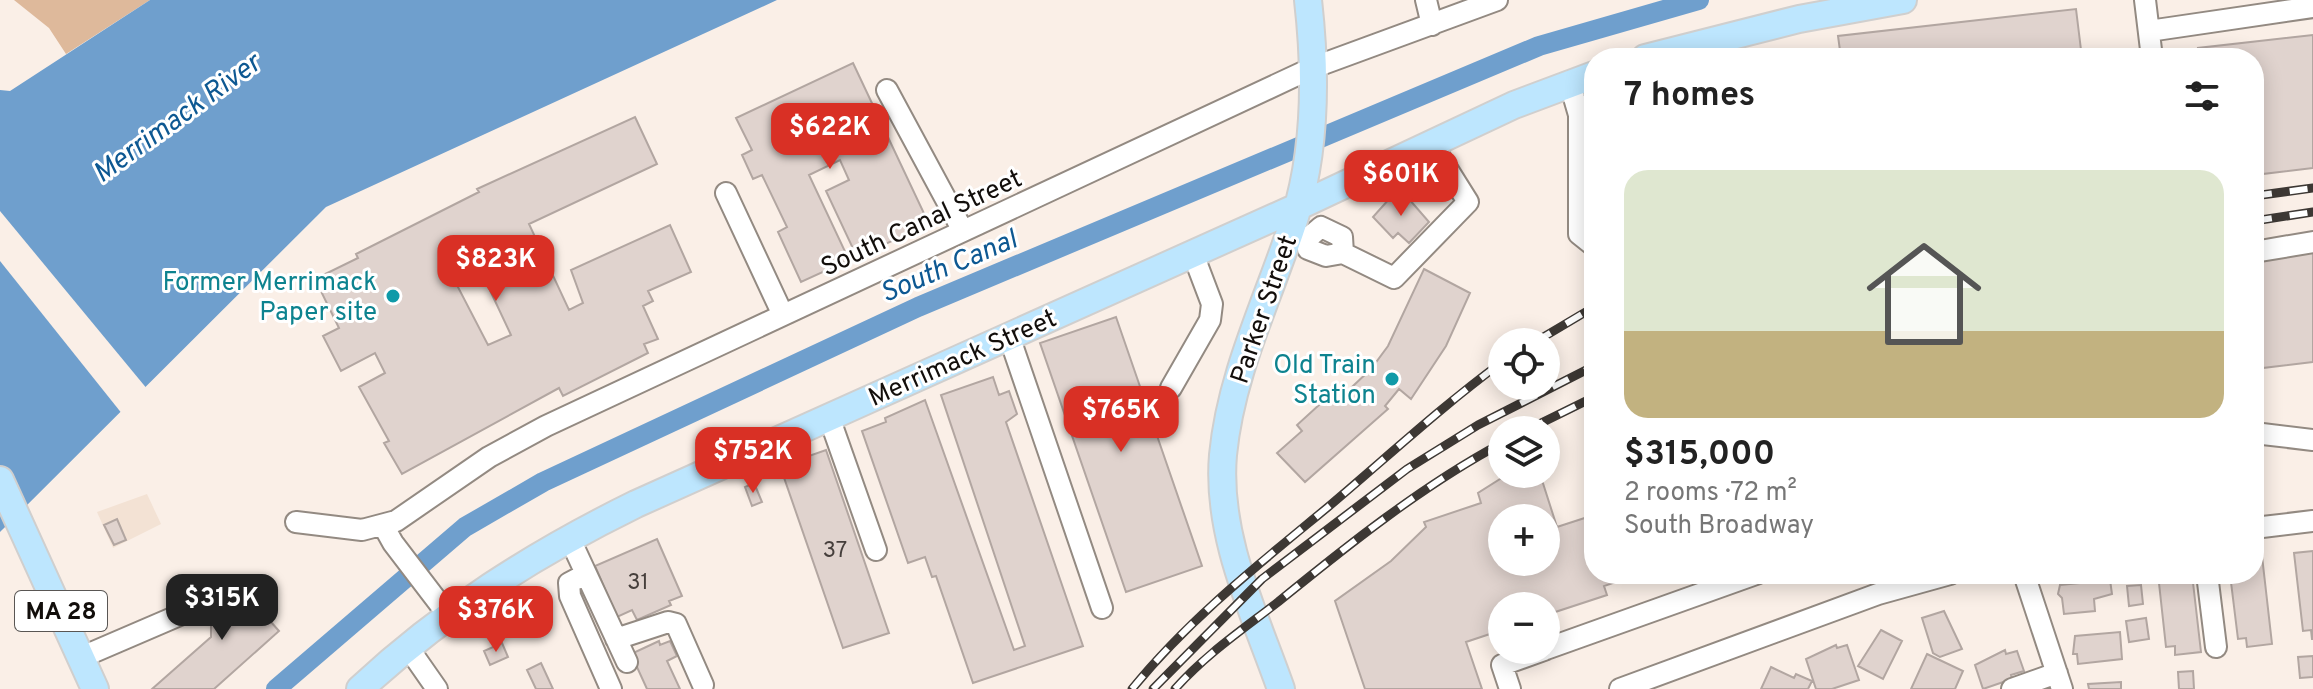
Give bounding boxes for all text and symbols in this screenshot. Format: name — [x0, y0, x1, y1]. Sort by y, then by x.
water label: Merrimack River — [87, 45, 271, 192]
icon: filters — [2180, 74, 2224, 118]
text: 7 homes — [1624, 75, 1755, 118]
pin: $622K — [774, 103, 886, 171]
text: $622K — [789, 112, 871, 145]
pin: $601K — [1345, 150, 1457, 218]
text: $601K — [1362, 159, 1440, 192]
street label: South Canal Street — [816, 162, 1026, 282]
water label: South Canal — [875, 221, 1021, 309]
icon: home — [1852, 222, 1996, 366]
street label: Parker Street — [1225, 231, 1306, 388]
pin: $823K — [440, 235, 552, 303]
text: $823K — [455, 244, 537, 277]
place label: Former Merrimack Paper site — [162, 267, 377, 330]
marker: Former Merrimack Paper site — [384, 287, 402, 305]
street label: Merrimack Street — [864, 303, 1062, 416]
map controls — [1488, 328, 1560, 664]
button: locate — [1488, 328, 1560, 400]
place label: Old Train Station — [1273, 350, 1376, 413]
marker: Old Train Station — [1383, 370, 1401, 388]
pin: $765K — [1065, 386, 1177, 454]
text: $765K — [1082, 395, 1160, 428]
button: layers — [1488, 416, 1560, 488]
pin: $752K — [697, 427, 809, 495]
text: $315,000 — [1624, 434, 1775, 477]
text: $752K — [713, 436, 793, 469]
text: 2 rooms · 72 m² — [1624, 477, 1797, 510]
button: + — [1488, 504, 1560, 576]
text: South Broadway — [1624, 510, 1814, 543]
house number: 37 — [823, 538, 847, 565]
house number: 31 — [627, 570, 649, 597]
pin: $315K — [166, 574, 278, 642]
text: $315K — [184, 583, 260, 616]
pin: $376K — [440, 586, 552, 654]
road number: MA 28 — [15, 591, 107, 631]
button: − — [1488, 592, 1560, 664]
text: $376K — [457, 595, 535, 628]

